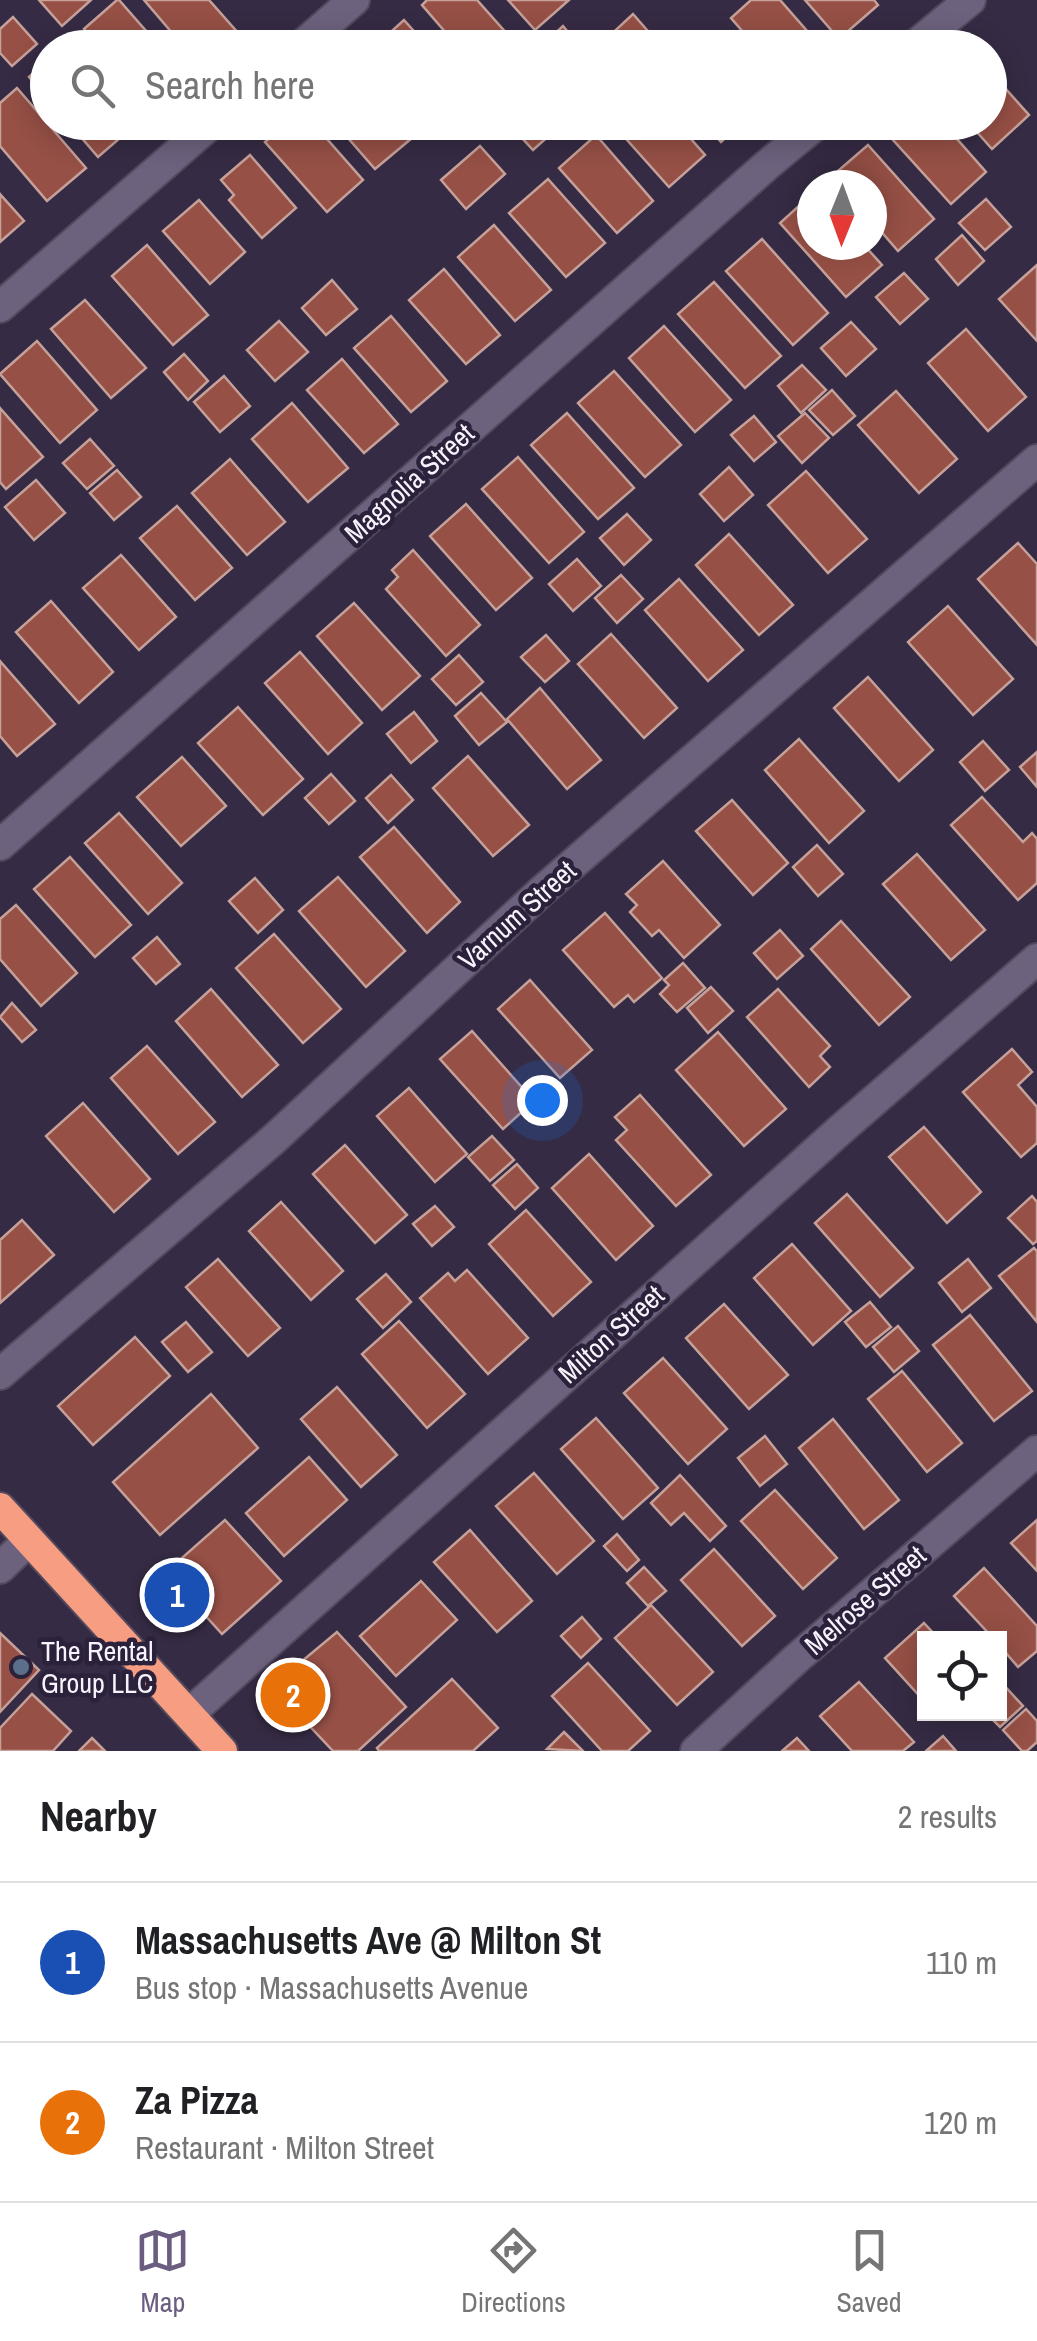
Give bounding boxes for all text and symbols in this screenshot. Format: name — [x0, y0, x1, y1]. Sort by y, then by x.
search box — [30, 30, 1007, 140]
icon: search — [65, 58, 120, 113]
text: Search here — [145, 60, 315, 111]
north arrow — [797, 170, 887, 260]
street label: Magnolia Street — [336, 415, 482, 551]
street label: Varnum Street — [450, 852, 584, 978]
your location — [517, 1075, 568, 1126]
street label: Milton Street — [550, 1276, 672, 1392]
street label: Melrose Street — [796, 1537, 934, 1663]
pin: 1 — [144, 1558, 210, 1632]
map controls — [917, 1631, 1007, 1721]
button: locate — [917, 1631, 1007, 1721]
place label: The Rental Group LLC — [41, 1632, 153, 1702]
marker: The Rental Group LLC — [10, 1656, 32, 1678]
pin: 2 — [260, 1658, 326, 1732]
text: Nearby — [40, 1788, 157, 1844]
text: 2 results — [898, 1795, 997, 1838]
text: Massachusetts Ave @ Milton St — [135, 1915, 601, 1966]
text: 1 — [65, 1941, 80, 1984]
text: 110 m — [926, 1941, 997, 1984]
text: Bus stop · Massachusetts Avenue — [135, 1966, 528, 2009]
text: Za Pizza — [135, 2075, 258, 2126]
text: 2 — [65, 2101, 80, 2144]
text: 120 m — [924, 2101, 997, 2144]
text: Restaurant · Milton Street — [135, 2126, 434, 2169]
tab: Map — [135, 2223, 190, 2321]
tab: Directions — [461, 2223, 566, 2321]
tab: Saved — [837, 2223, 902, 2321]

